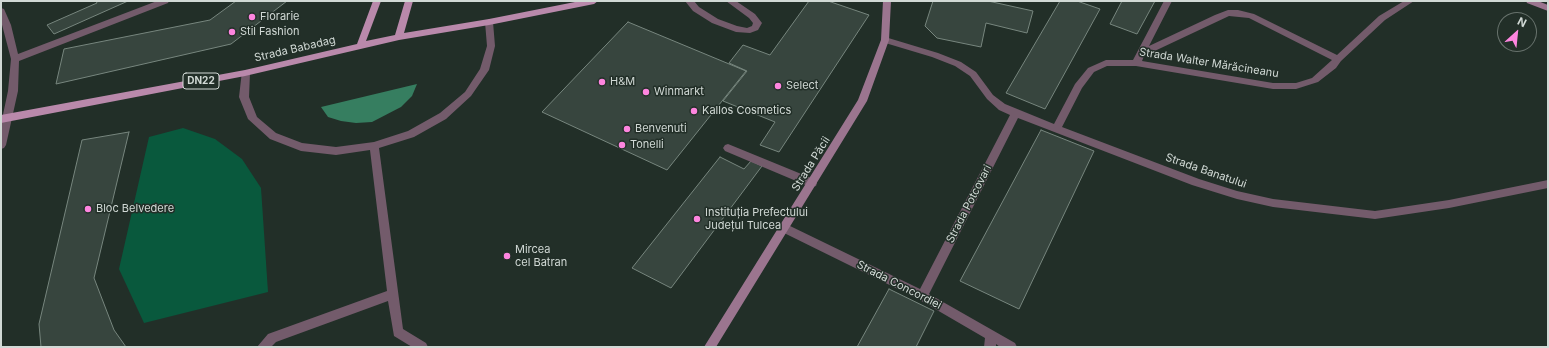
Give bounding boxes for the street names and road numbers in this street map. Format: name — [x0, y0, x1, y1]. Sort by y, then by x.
street label: Strada Babadag — [253, 33, 337, 65]
street label: Strada Walter Mărăcineanu — [1138, 45, 1280, 81]
road number: DN22 — [183, 73, 219, 89]
street label: Strada Păcii — [789, 134, 833, 194]
street label: Strada Banatului — [1164, 151, 1248, 191]
street label: Strada Potcovari — [944, 163, 994, 245]
street label: Strada Concordiei — [854, 258, 944, 312]

